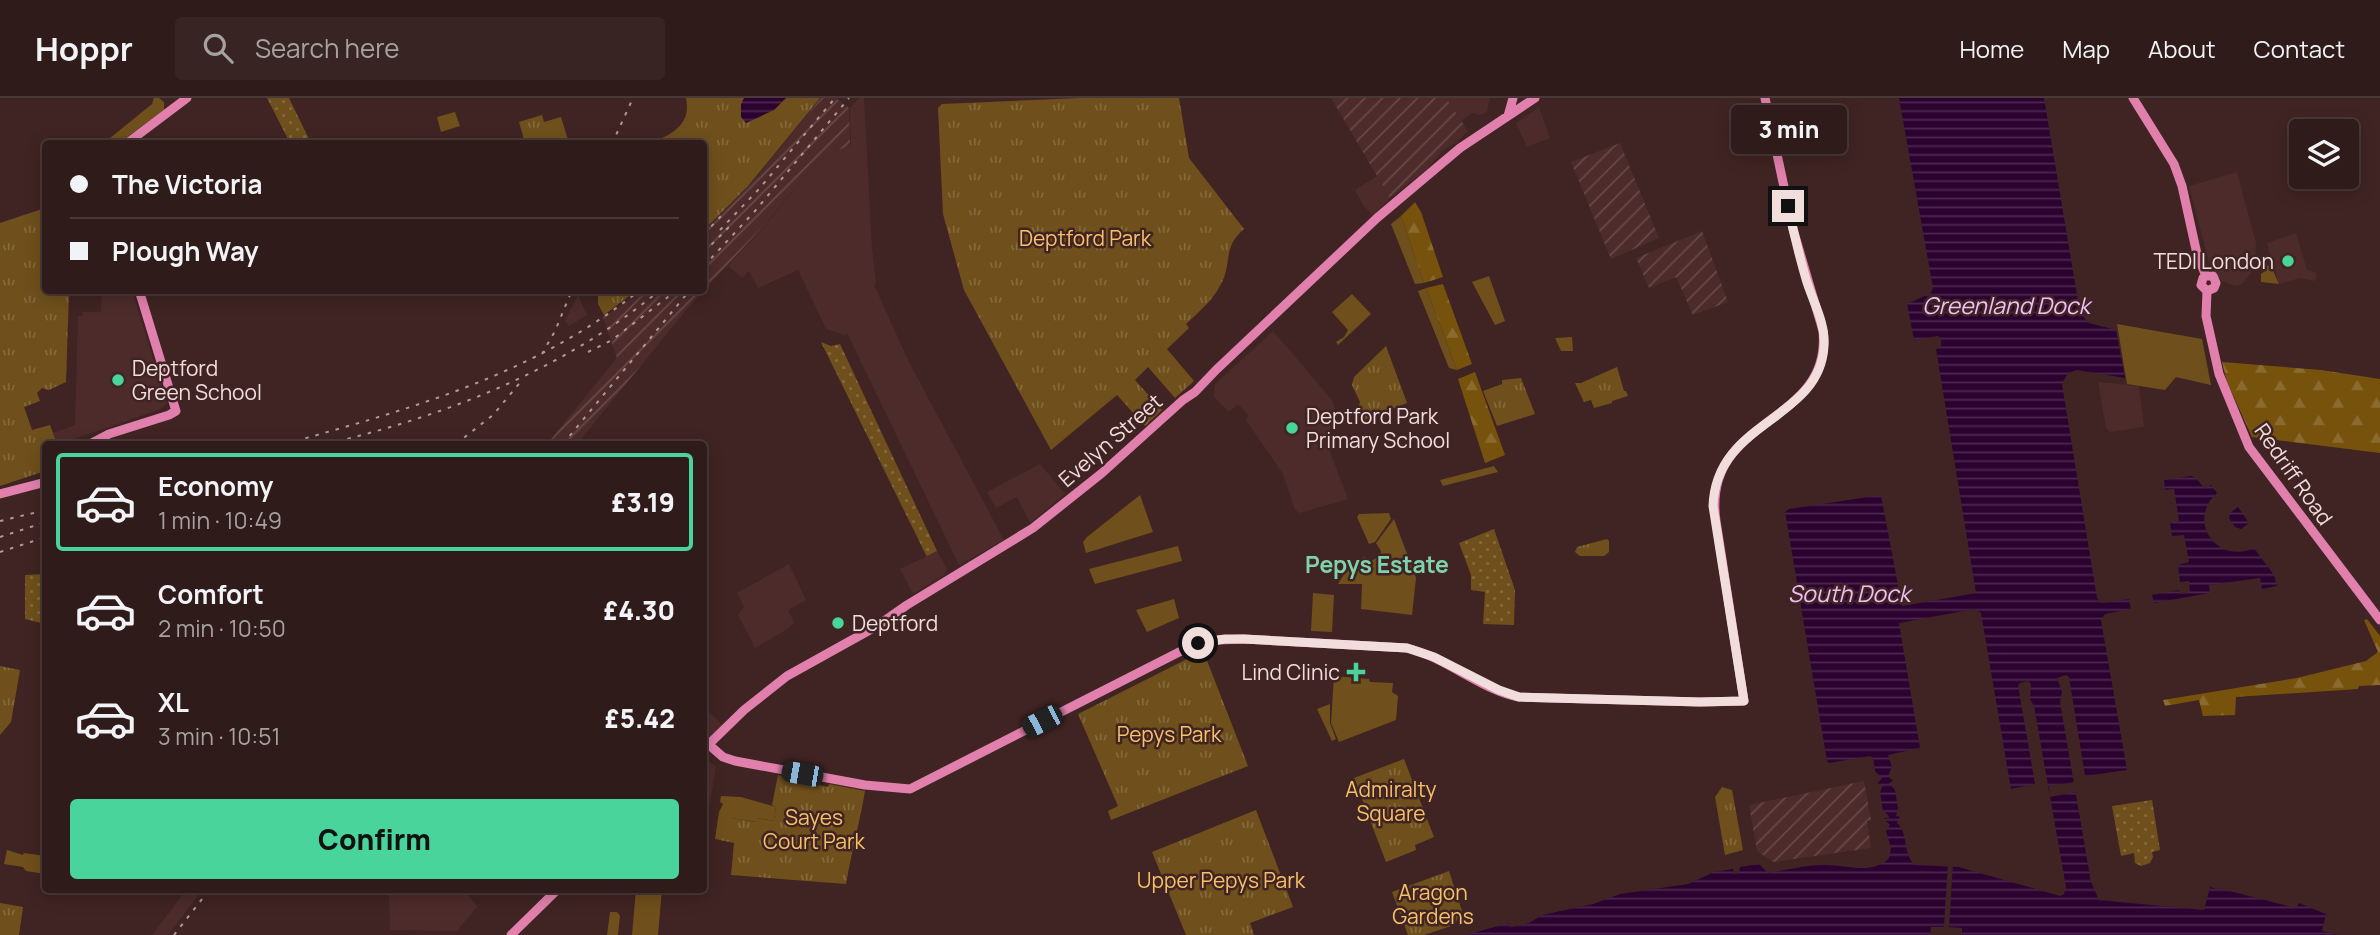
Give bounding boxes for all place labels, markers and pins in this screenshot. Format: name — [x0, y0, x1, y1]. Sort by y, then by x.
place label: TEDI London — [2153, 247, 2274, 275]
marker: TEDI London — [2280, 253, 2296, 269]
place label: Deptford Green School — [132, 354, 262, 406]
marker: Deptford Green School — [110, 372, 126, 388]
place label: Deptford Park Primary School — [1306, 402, 1450, 454]
marker: Deptford Park Primary School — [1284, 420, 1300, 436]
place label: Deptford — [852, 609, 938, 637]
marker: Deptford — [830, 615, 846, 631]
place label: Lind Clinic — [1241, 658, 1340, 686]
marker: Lind Clinic — [1346, 662, 1366, 682]

